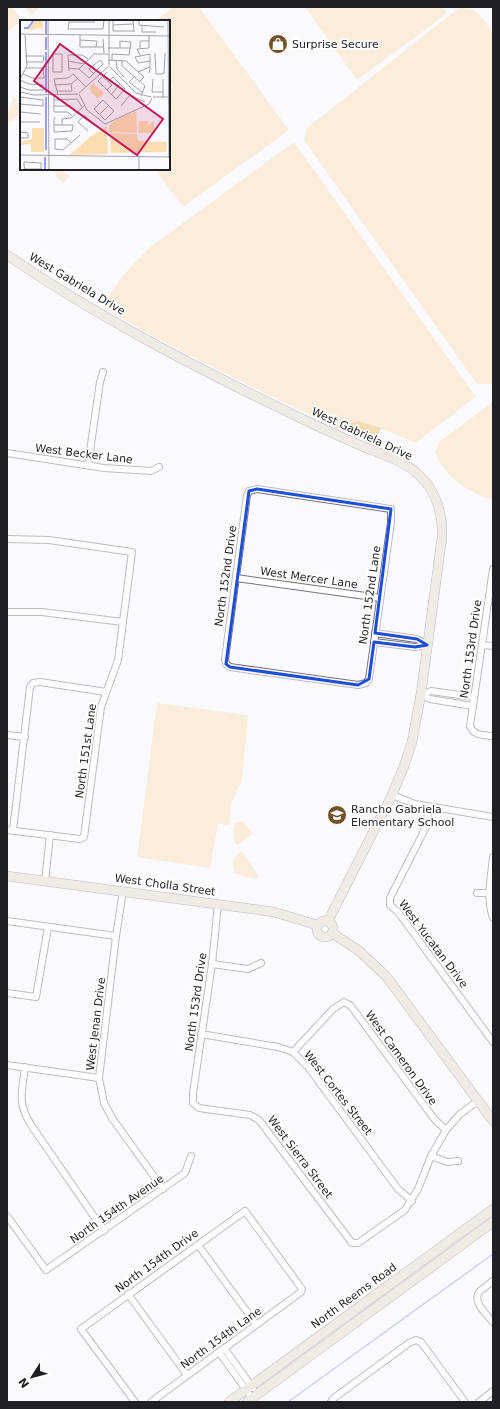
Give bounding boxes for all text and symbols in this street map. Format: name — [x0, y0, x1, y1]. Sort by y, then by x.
inset map — [20, 20, 170, 170]
shop icon: Surprise Secure — [267, 33, 289, 55]
place label: Surprise Secure — [292, 38, 379, 51]
street label: West Gabriela Drive — [27, 250, 128, 318]
street label: West Gabriela Drive — [310, 405, 415, 463]
street label: West Becker Lane — [34, 442, 134, 466]
street label: North 152nd Drive — [212, 524, 240, 627]
street label: North 152nd Lane — [357, 545, 383, 645]
street label: West Mercer Lane — [259, 565, 359, 591]
street label: North 153rd Drive — [458, 599, 484, 699]
street label: North 151st Lane — [73, 703, 99, 799]
place label: Rancho Gabriela Elementary School — [351, 803, 454, 829]
school or university icon: Rancho Gabriela Elementary School — [326, 804, 348, 826]
street label: West Cholla Street — [114, 871, 217, 899]
street label: West Yucatan Drive — [396, 898, 470, 991]
street label: North 153rd Drive — [183, 952, 209, 1052]
street label: West Jenan Drive — [84, 976, 108, 1071]
street label: West Cameron Drive — [362, 1008, 440, 1108]
street label: West Cortes Street — [301, 1048, 375, 1138]
street label: West Sierra Street — [265, 1113, 336, 1201]
street label: North 154th Avenue — [68, 1172, 166, 1246]
street label: North 154th Drive — [113, 1226, 201, 1295]
street label: North Reems Road — [309, 1261, 399, 1331]
street label: North 154th Lane — [178, 1304, 264, 1372]
north arrow — [12, 1357, 52, 1397]
text: N — [16, 1375, 32, 1390]

